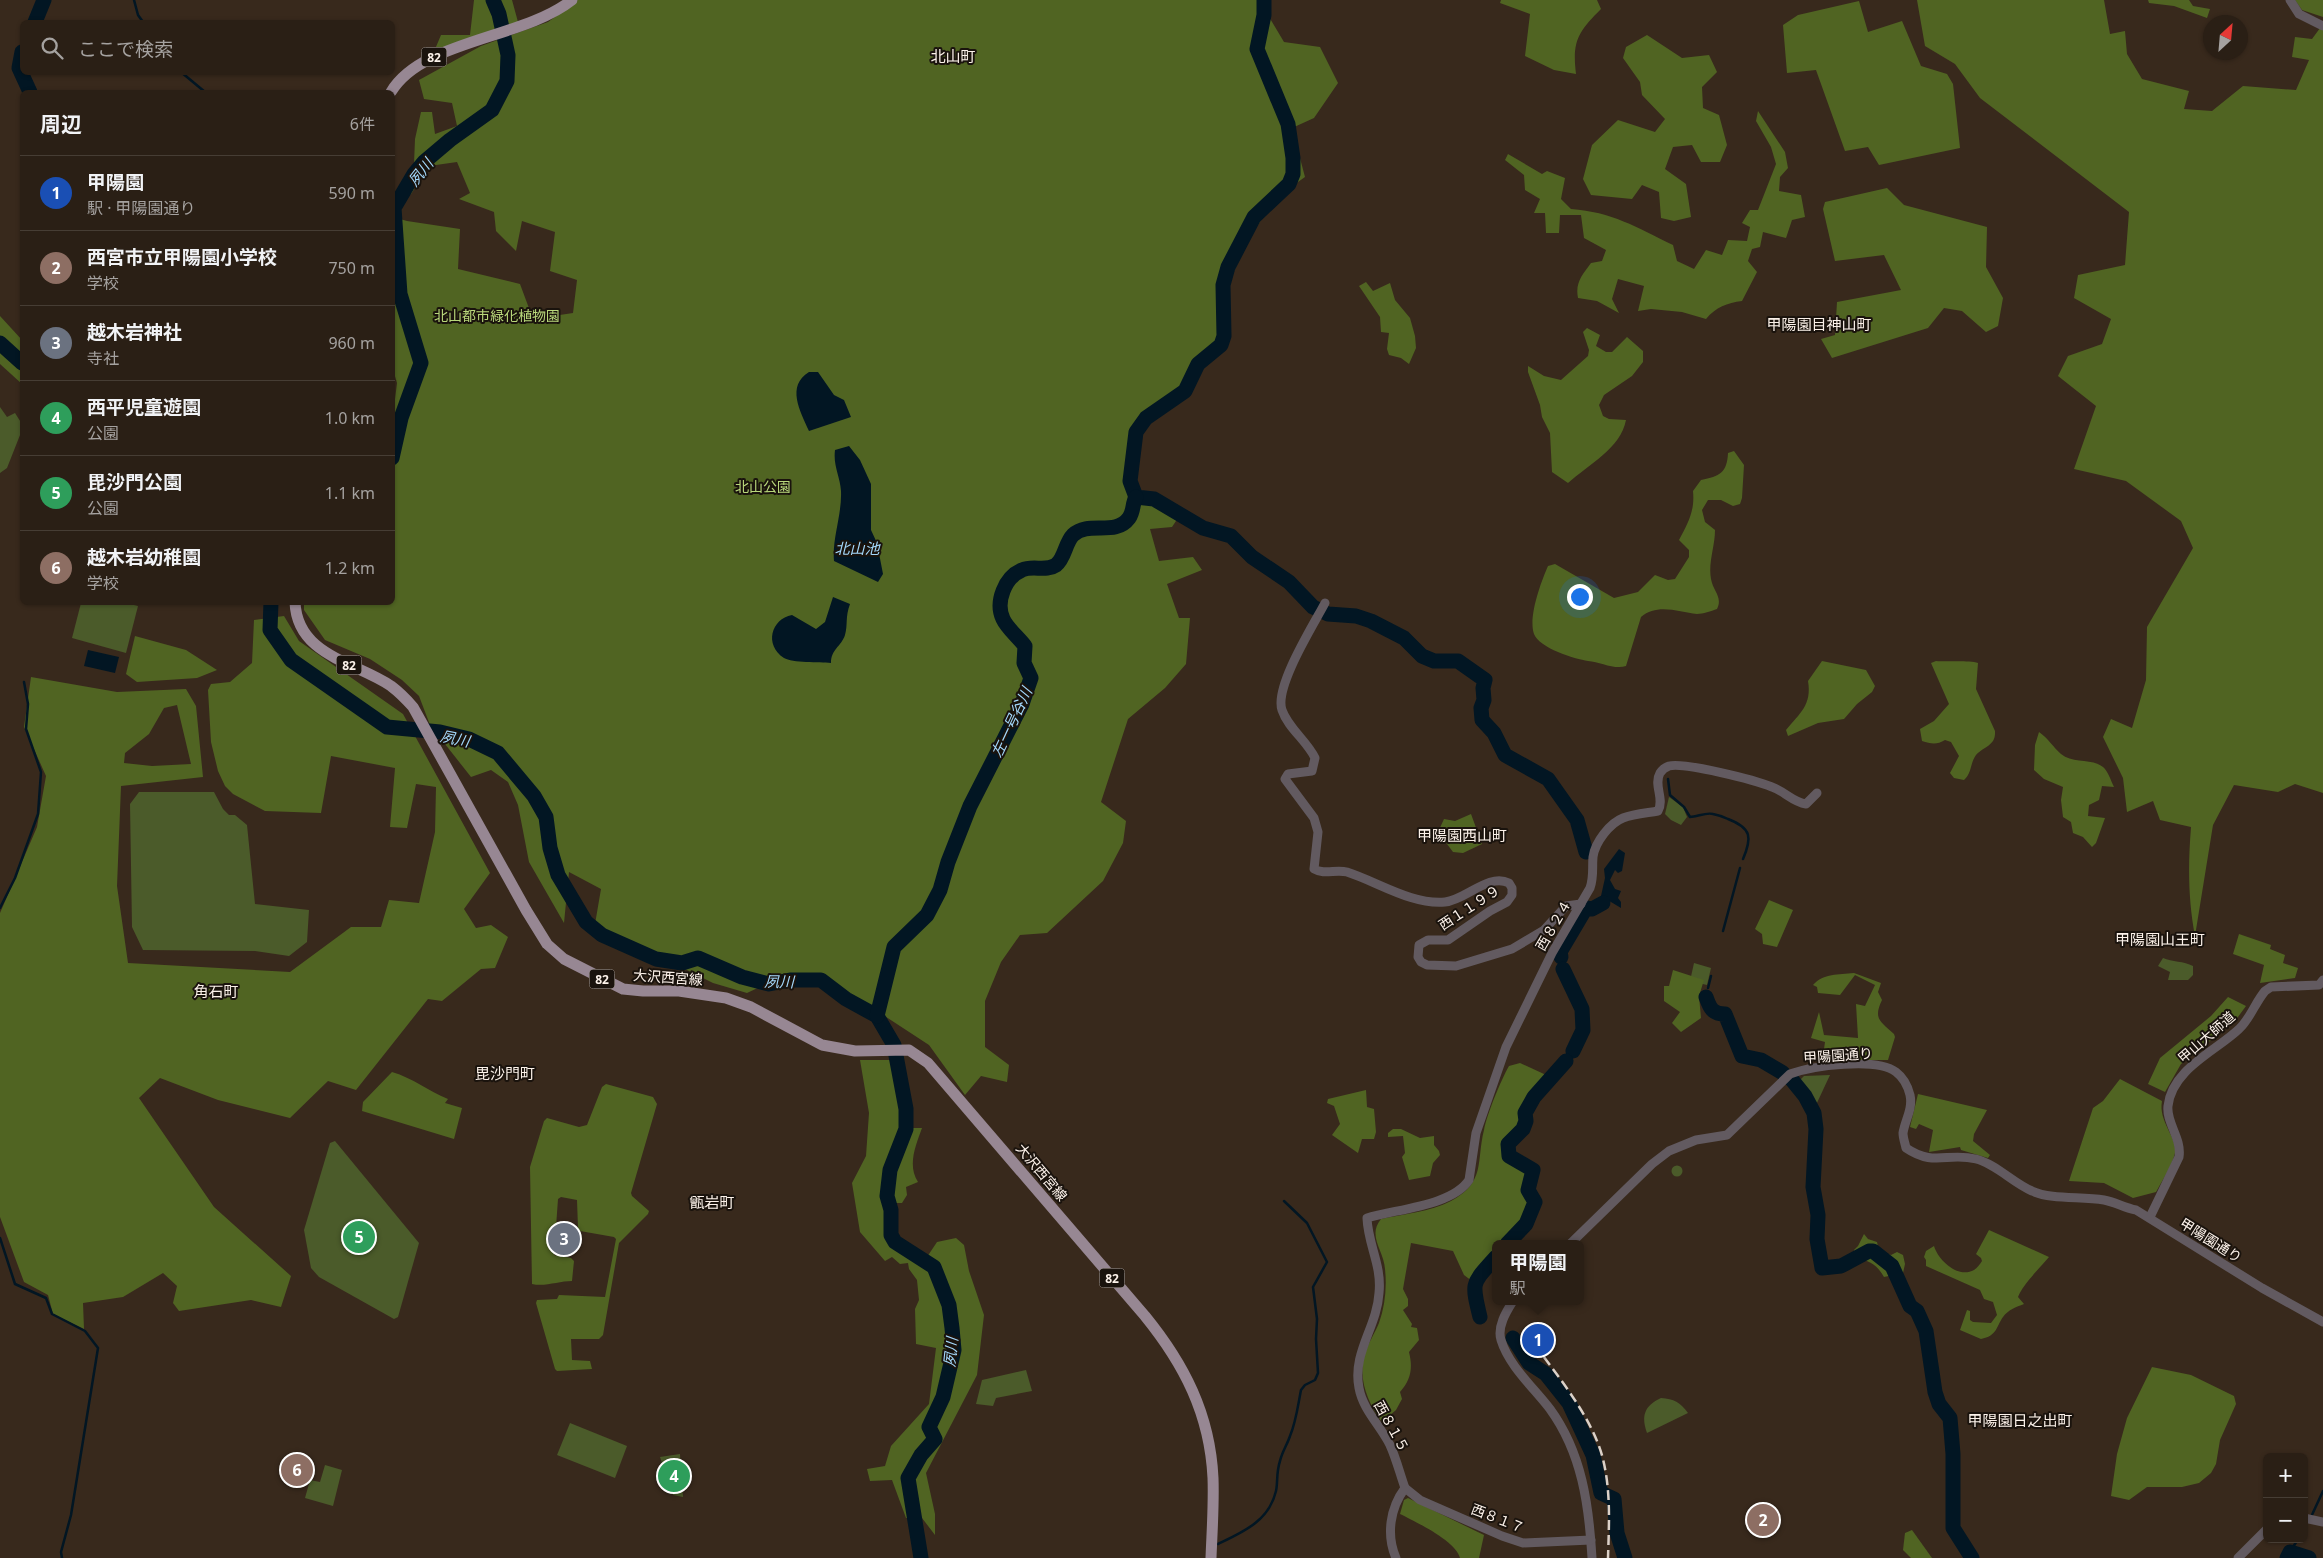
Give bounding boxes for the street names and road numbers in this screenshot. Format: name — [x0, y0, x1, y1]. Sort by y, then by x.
road number: 82 — [422, 48, 446, 66]
road number: 82 — [336, 656, 362, 674]
street label: 西１１９９ — [1434, 880, 1504, 934]
street label: 西８２４ — [1531, 896, 1575, 954]
street label: 大沢西宮線 — [632, 965, 704, 989]
road number: 82 — [590, 970, 614, 989]
street label: 甲山大師道 — [2173, 1007, 2239, 1067]
street label: 甲陽園通り — [1802, 1043, 1874, 1067]
street label: 大沢西宮線 — [1012, 1139, 1072, 1205]
street label: 甲陽園通り — [2176, 1213, 2246, 1267]
road number: 82 — [1100, 1268, 1124, 1288]
street label: 西８１５ — [1370, 1397, 1414, 1455]
street label: 西８１７ — [1468, 1499, 1528, 1537]

